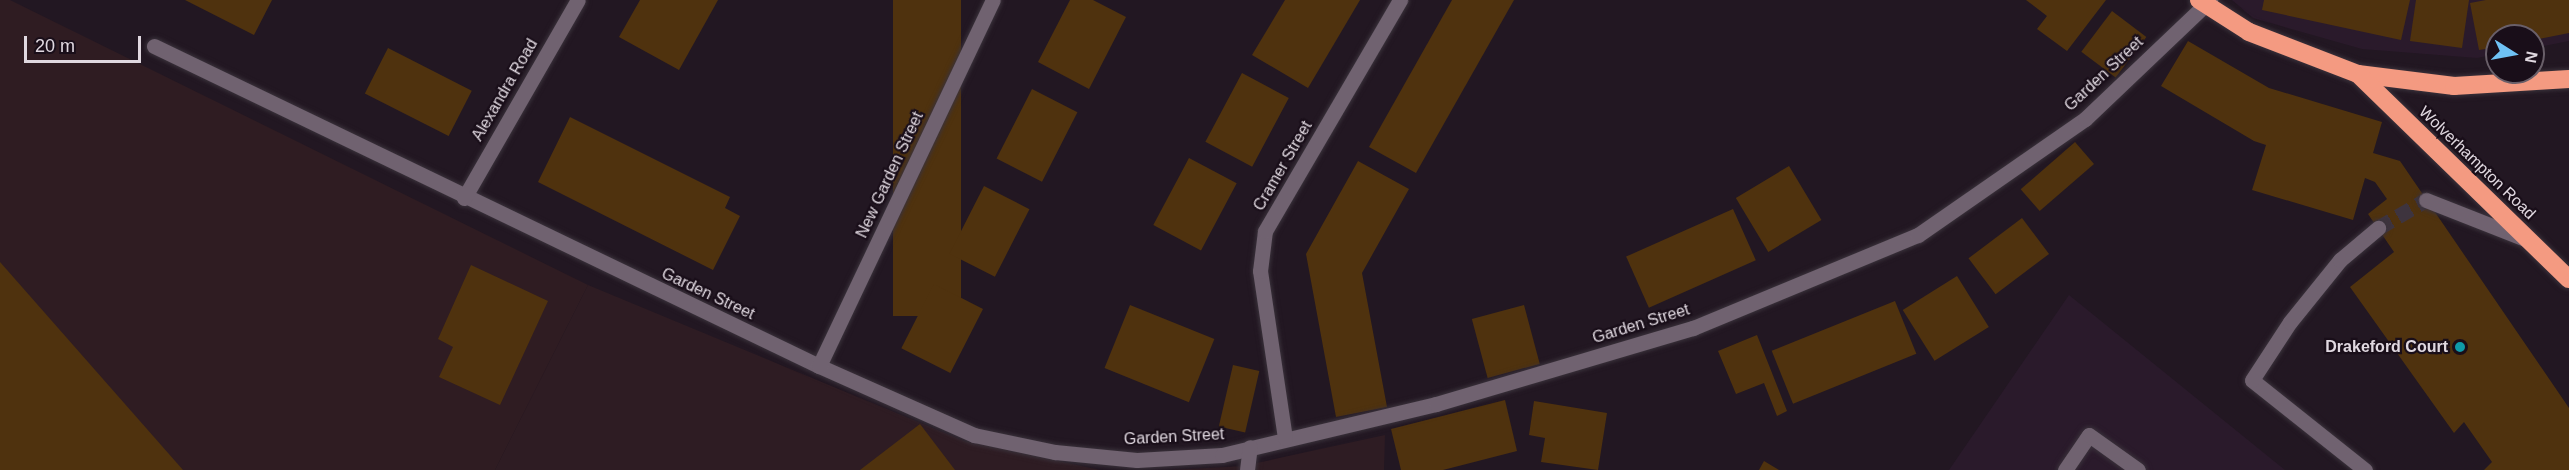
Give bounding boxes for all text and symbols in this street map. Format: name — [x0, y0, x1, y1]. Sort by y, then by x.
scale bar — [27, 24, 144, 62]
north arrow — [2485, 24, 2545, 84]
street label: Garden Street — [2061, 33, 2147, 115]
text: 20 m — [35, 36, 75, 56]
street label: Alexandra Road — [468, 36, 542, 144]
text: N — [2522, 50, 2541, 64]
street label: Wolverhampton Road — [2415, 102, 2539, 224]
street label: New Garden Street — [852, 109, 928, 241]
street label: Cramer Street — [1250, 118, 1316, 214]
street label: Garden Street — [658, 264, 758, 324]
street label: Garden Street — [1590, 300, 1692, 348]
place label: Drakeford Court — [2325, 337, 2448, 357]
marker: Drakeford Court — [2453, 340, 2467, 354]
street label: Garden Street — [1123, 425, 1225, 449]

